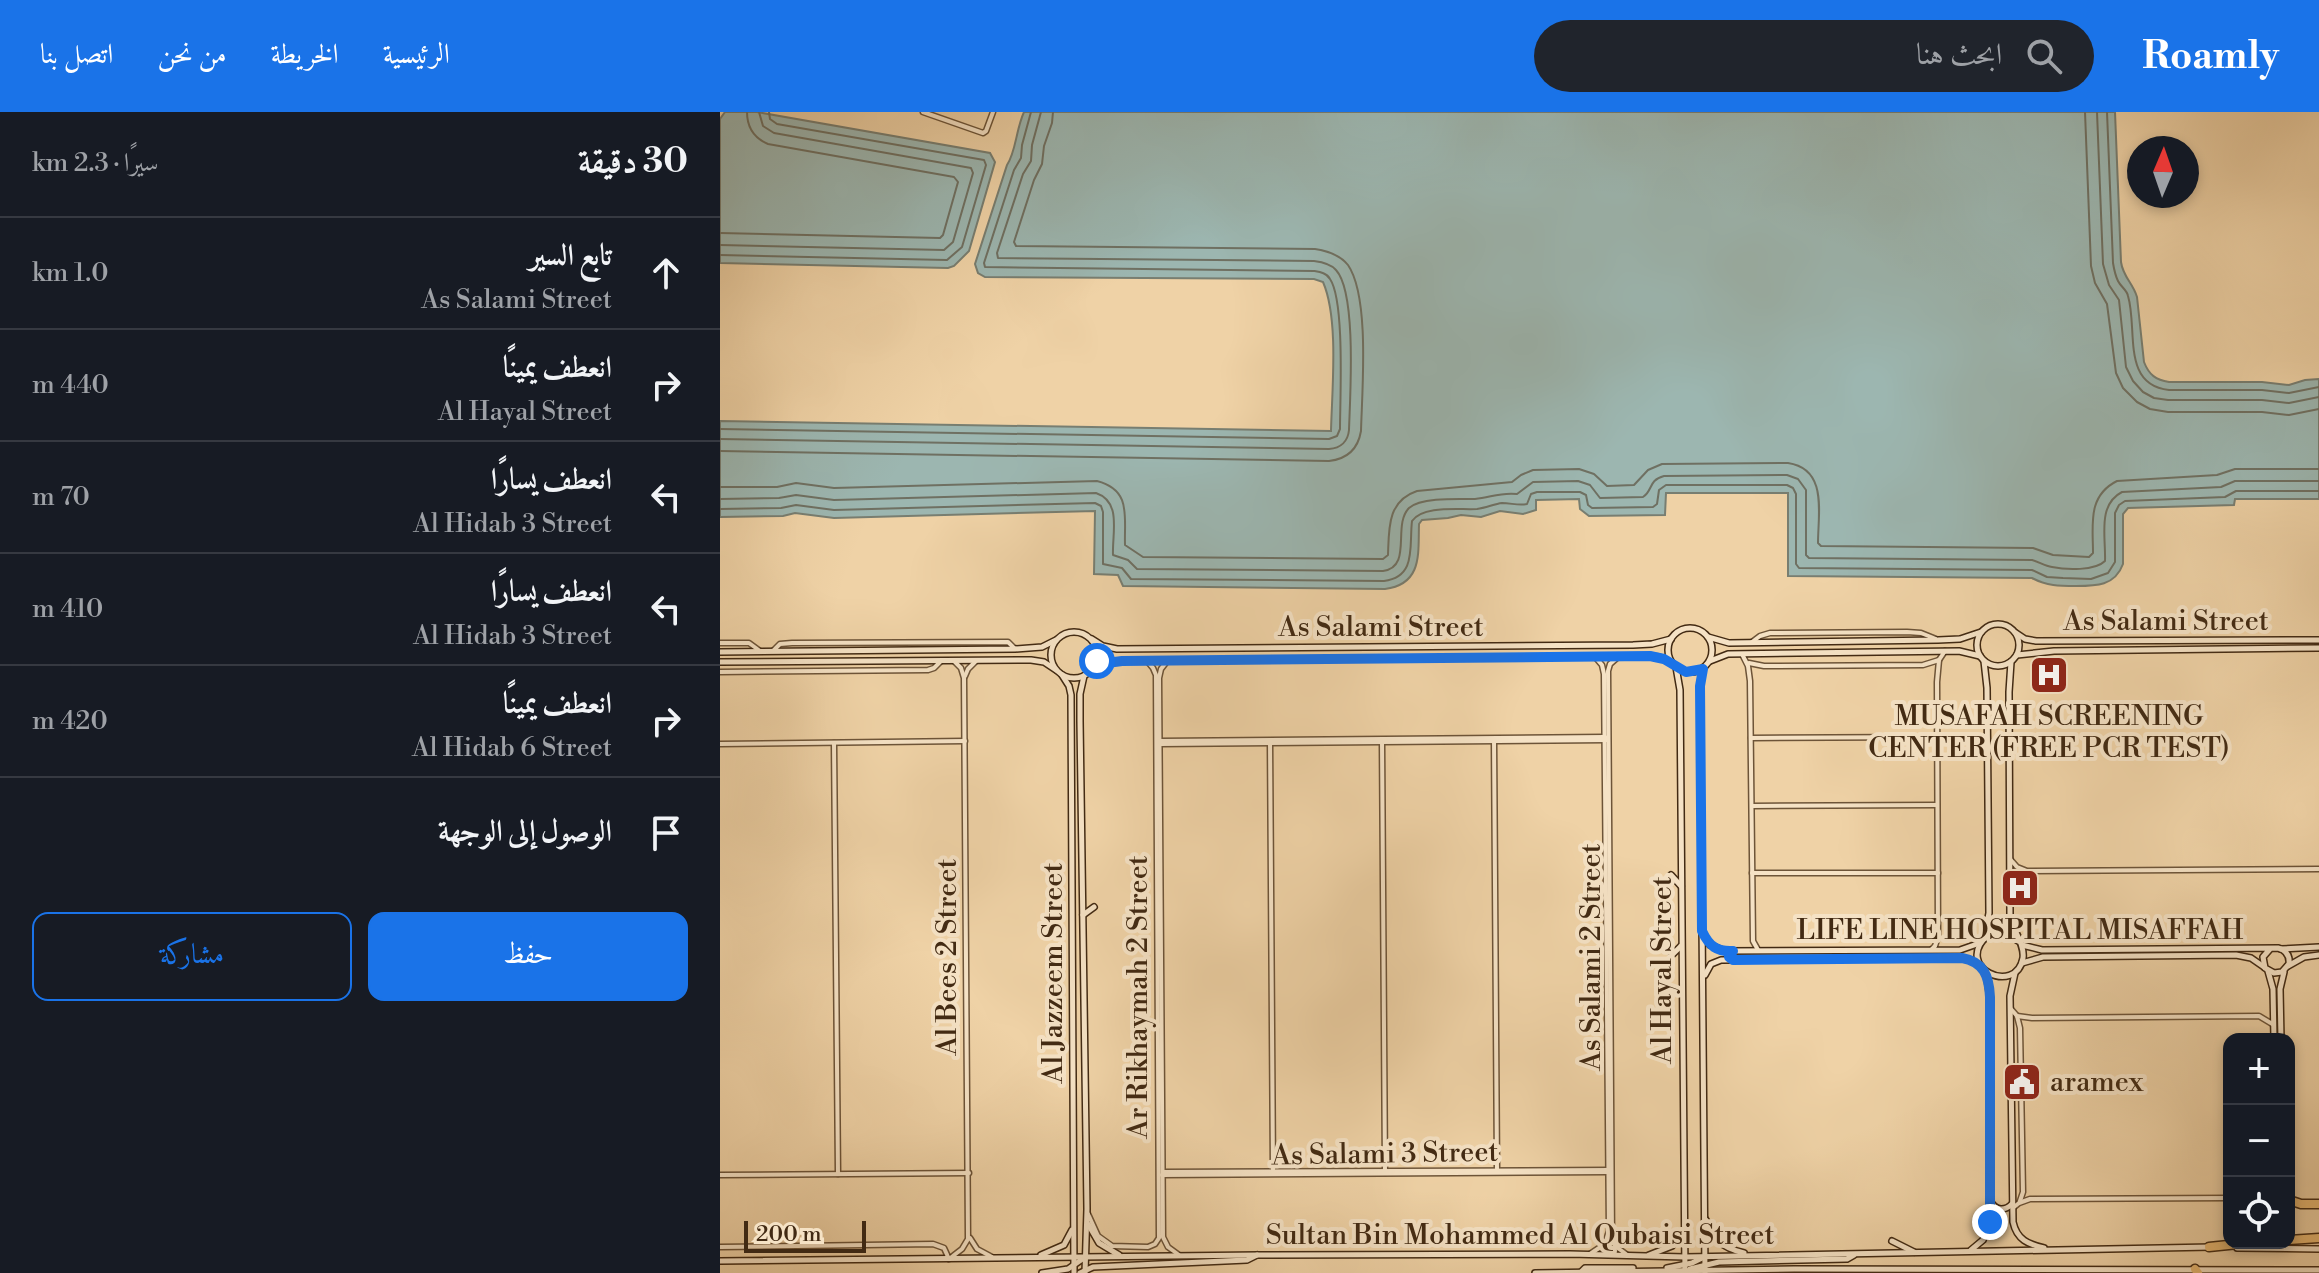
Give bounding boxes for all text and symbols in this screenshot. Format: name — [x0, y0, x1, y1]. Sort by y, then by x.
search box — [1534, 20, 2094, 92]
text: Roamly — [2142, 33, 2279, 80]
icon: search — [2022, 34, 2066, 78]
text: ابحث هنا — [1916, 36, 2002, 74]
text: اتصل بنا — [40, 37, 113, 72]
text: من نحن — [157, 37, 227, 72]
text: الخريطة — [271, 37, 339, 72]
text: الرئيسية — [383, 37, 450, 72]
north arrow — [2127, 136, 2199, 208]
text: 30 دقيقة — [578, 141, 688, 183]
text: سيرًا · 2.3 km — [32, 147, 159, 179]
text: تابع السير — [529, 237, 612, 275]
icon: ahead — [644, 251, 688, 295]
text: 1.0 km — [32, 257, 108, 289]
text: As Salami Street — [421, 284, 612, 316]
text: انعطف يمينًا — [503, 349, 612, 387]
icon: right — [644, 363, 688, 407]
text: 440 m — [32, 369, 109, 401]
text: Al Hayal Street — [438, 396, 612, 428]
text: انعطف يسارًا — [491, 461, 612, 499]
icon: left — [644, 475, 688, 519]
text: 70 m — [32, 481, 90, 513]
text: Al Hidab 3 Street — [413, 508, 612, 540]
text: انعطف يسارًا — [491, 573, 612, 611]
icon: left — [644, 587, 688, 631]
text: 410 m — [32, 593, 103, 625]
street label: As Salami Street — [2062, 604, 2269, 639]
street label: As Salami Street — [1277, 610, 1484, 645]
text: Al Hidab 3 Street — [413, 620, 612, 652]
route start — [1079, 643, 1115, 679]
hospital icon: MUSAFAH SCREENING CENTER (FREE PCR TEST) — [2028, 654, 2070, 696]
text: انعطف يمينًا — [503, 685, 612, 723]
icon: right — [644, 699, 688, 743]
place label: MUSAFAH SCREENING CENTER (FREE PCR TEST) — [1868, 699, 2230, 766]
text: 420 m — [32, 705, 108, 737]
text: Al Hidab 6 Street — [412, 732, 612, 764]
icon: arrive — [644, 811, 688, 855]
text: الوصول إلى الوجهة — [438, 813, 612, 851]
street label: As Salami 2 Street — [1574, 843, 1609, 1072]
street label: Ar Rikhaymah 2 Street — [1121, 855, 1156, 1140]
street label: Al Bees 2 Street — [930, 858, 965, 1057]
street label: Al Jazzeem Street — [1036, 863, 1071, 1084]
hospital icon: LIFE LINE HOSPITAL MISAFFAH — [1999, 867, 2041, 909]
street label: Al Hayal Street — [1645, 876, 1680, 1065]
button: مشاركة — [32, 912, 352, 1001]
button: حفظ — [368, 912, 688, 1001]
place label: LIFE LINE HOSPITAL MISAFFAH — [1797, 913, 2244, 948]
map controls — [2223, 1033, 2295, 1249]
button: + — [2223, 1033, 2295, 1105]
public building icon: aramex — [2001, 1061, 2043, 1103]
place label: aramex — [2050, 1065, 2144, 1100]
button: − — [2223, 1105, 2295, 1177]
street label: As Salami 3 Street — [1270, 1135, 1499, 1173]
button: locate — [2223, 1177, 2295, 1249]
route end — [1972, 1204, 2008, 1240]
scale bar — [744, 1217, 866, 1253]
street label: Sultan Bin Mohammed Al Qubaisi Street — [1266, 1218, 1774, 1253]
text: 200 m — [756, 1221, 822, 1248]

